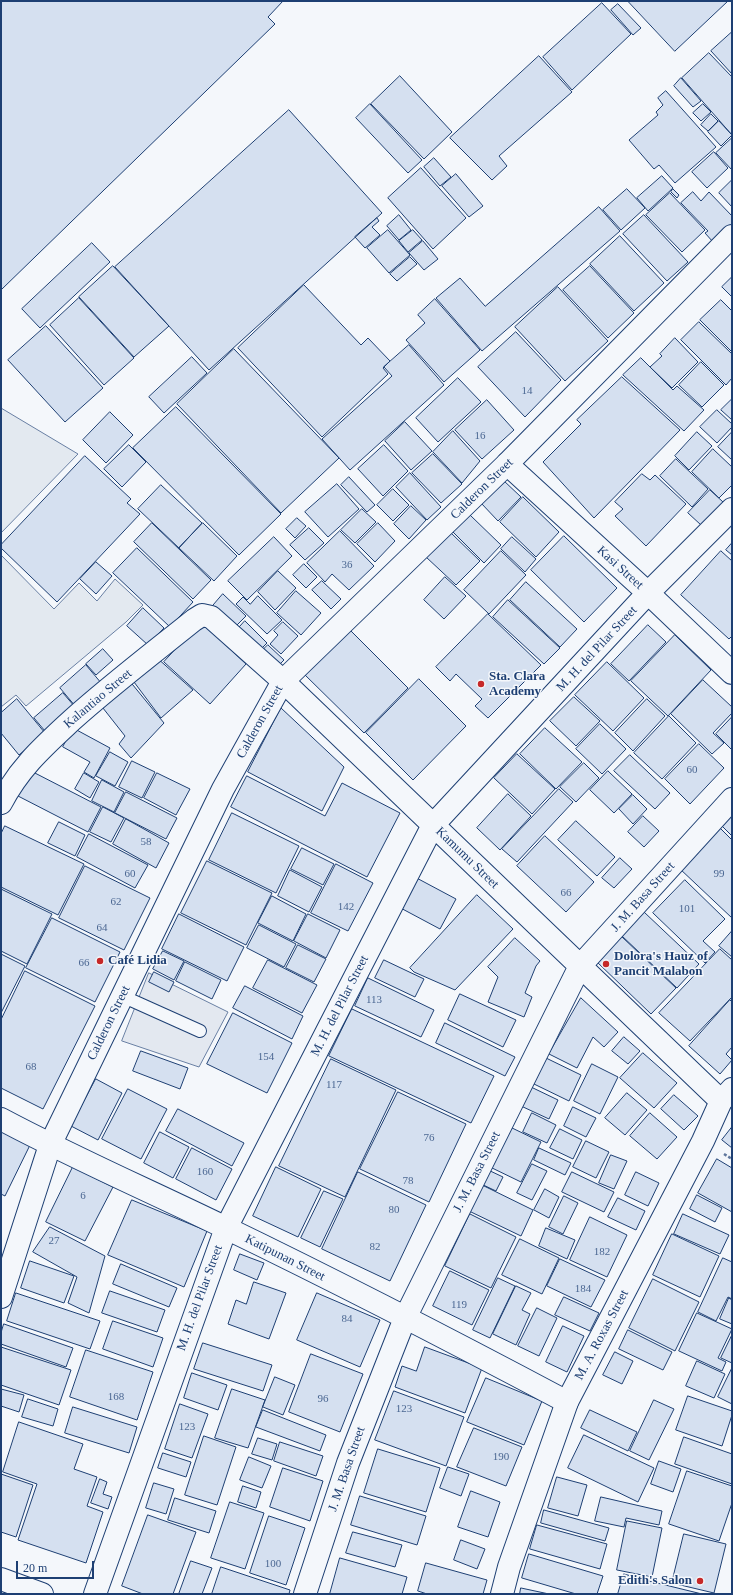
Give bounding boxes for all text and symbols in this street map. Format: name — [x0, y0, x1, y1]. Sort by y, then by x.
house number: 14 — [522, 384, 532, 398]
house number: 16 — [474, 429, 486, 443]
street label: Calderon Street — [447, 455, 517, 523]
street label: Kasi Street — [593, 543, 647, 593]
house number: 36 — [342, 558, 352, 572]
street label: M. H. del Pilar Street — [553, 603, 641, 695]
street label: Kalantiao Street — [61, 666, 135, 732]
place label: Sta. Clara Academy — [489, 669, 545, 700]
marker: Sta. Clara Academy — [476, 679, 486, 689]
street label: Calderon Street — [233, 683, 287, 761]
house number: 60 — [686, 763, 698, 777]
street label: Kamumu Street — [432, 824, 502, 892]
house number: 58 — [140, 835, 152, 849]
street label: J. M. Basa Street — [608, 859, 678, 935]
house number: 60 — [124, 867, 136, 881]
house number: 99 — [714, 867, 724, 881]
house number: 66 — [560, 886, 572, 900]
house number: 62 — [110, 895, 122, 909]
house number: 142 — [338, 900, 354, 914]
house number: 101 — [679, 902, 695, 916]
house number: 64 — [96, 921, 108, 935]
place label: Dolora's Hauz of Pancit Malabon — [614, 949, 708, 980]
place label: Café Lidia — [108, 953, 167, 969]
street label: M. H. del Pilar Street — [308, 953, 372, 1059]
house number: 66 — [78, 956, 90, 970]
marker: Café Lidia — [95, 956, 105, 966]
marker: Dolora's Hauz of Pancit Malabon — [601, 959, 611, 969]
street label: Calderon Street — [84, 983, 134, 1063]
house number: 113 — [366, 993, 382, 1007]
house number: 154 — [258, 1050, 274, 1064]
house number: 68 — [26, 1060, 36, 1074]
house number: 117 — [326, 1078, 342, 1092]
street label: J. M. Basa Street — [450, 1129, 504, 1215]
house number: 76 — [424, 1131, 434, 1145]
house number: 160 — [197, 1165, 213, 1179]
house number: 78 — [402, 1174, 414, 1188]
house number: 6 — [80, 1189, 86, 1203]
house number: 80 — [388, 1203, 400, 1217]
street label: Katipunan Street — [242, 1231, 328, 1285]
house number: 27 — [48, 1234, 60, 1248]
house number: 82 — [370, 1240, 380, 1254]
street label: M. H. del Pilar Street — [174, 1243, 226, 1353]
house number: 182 — [594, 1245, 610, 1259]
house number: 184 — [575, 1282, 591, 1296]
street label: M. A. Roxas Street — [572, 1287, 632, 1383]
house number: 119 — [451, 1298, 467, 1312]
house number: 84 — [342, 1312, 352, 1326]
house number: 168 — [108, 1390, 124, 1404]
house number: 96 — [318, 1392, 328, 1406]
house number: 123 — [396, 1402, 412, 1416]
house number: 123 — [179, 1420, 195, 1434]
street label: J. M. Basa Street — [325, 1425, 369, 1513]
house number: 190 — [493, 1450, 509, 1464]
scale bar — [18, 1553, 96, 1579]
house number: 100 — [265, 1557, 281, 1571]
text: 20 m — [23, 1561, 47, 1575]
place label: Edith's Salon — [618, 1573, 692, 1589]
marker: Edith's Salon — [695, 1576, 705, 1586]

